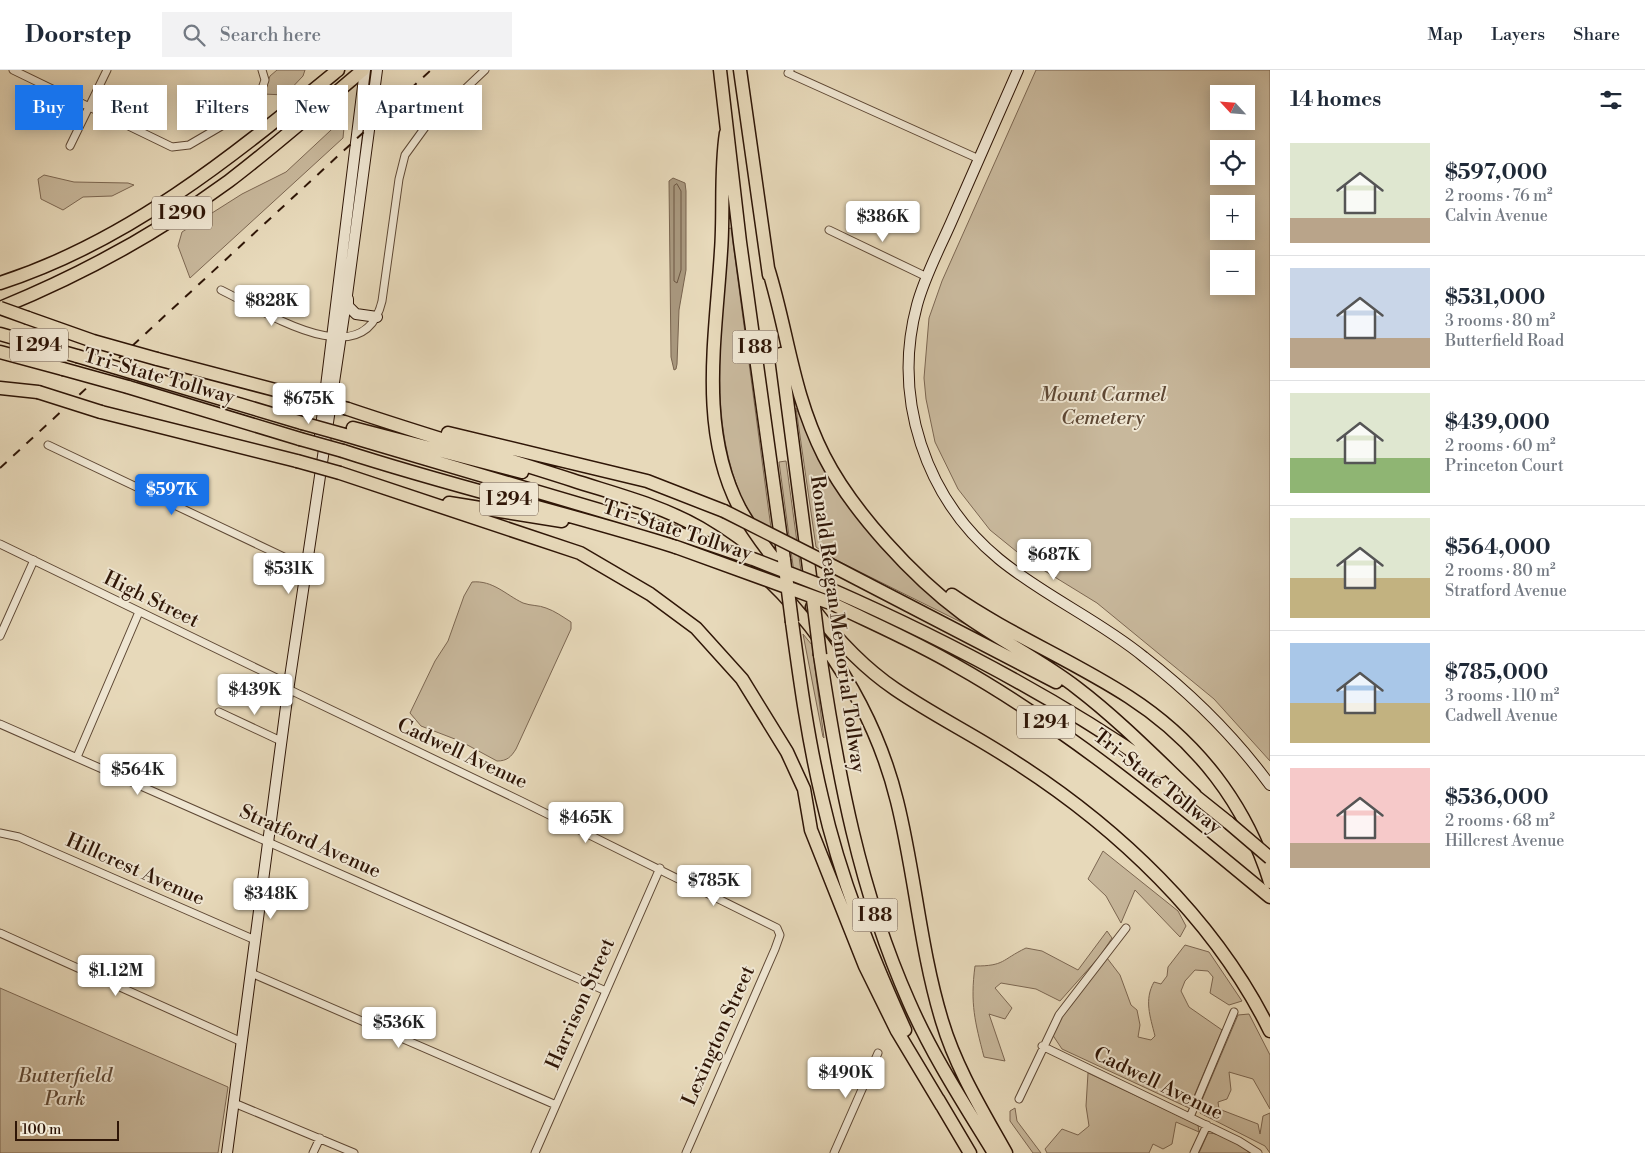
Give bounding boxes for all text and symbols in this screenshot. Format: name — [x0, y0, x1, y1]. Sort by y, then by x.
search box — [162, 12, 512, 57]
text: Doorstep — [25, 20, 132, 50]
icon: search — [180, 21, 208, 49]
text: Search here — [220, 23, 321, 47]
text: Map — [1428, 23, 1463, 46]
text: Layers — [1491, 23, 1545, 46]
text: Share — [1573, 23, 1620, 46]
chip: Buy — [15, 85, 83, 130]
chip: Rent — [93, 85, 167, 130]
chip: Filters — [177, 85, 267, 130]
chip: New — [277, 85, 348, 130]
chip: Apartment — [358, 85, 482, 130]
north arrow — [1210, 85, 1255, 130]
map controls — [1210, 85, 1255, 295]
icon: filters — [1597, 86, 1625, 114]
text: 14 homes — [1290, 87, 1381, 113]
button: locate — [1210, 140, 1255, 185]
text: $597,000 — [1445, 160, 1547, 186]
icon: home — [1330, 163, 1390, 223]
text: 2 rooms · 76 m² — [1445, 186, 1553, 206]
button: + — [1210, 195, 1255, 240]
road number: I 290 — [152, 196, 212, 230]
pin: $386K — [848, 200, 918, 243]
text: Calvin Avenue — [1445, 206, 1548, 226]
text: $386K — [857, 207, 909, 227]
button: − — [1210, 250, 1255, 295]
pin: $828K — [237, 284, 307, 327]
text: $531,000 — [1445, 285, 1545, 311]
icon: home — [1330, 288, 1390, 348]
text: $828K — [246, 291, 298, 311]
text: 3 rooms · 80 m² — [1445, 311, 1555, 331]
road number: I 294 — [10, 328, 68, 362]
road number: I 88 — [732, 330, 778, 364]
text: Butterfield Road — [1445, 331, 1564, 351]
street label: Tri-State Tollway — [80, 343, 238, 411]
pin: $675K — [274, 382, 344, 425]
park label: Mount Carmel Cemetery — [1039, 383, 1167, 431]
text: $675K — [284, 389, 334, 409]
text: $439,000 — [1445, 410, 1550, 436]
icon: home — [1330, 413, 1390, 473]
text: 2 rooms · 60 m² — [1445, 436, 1556, 456]
text: Princeton Court — [1445, 456, 1564, 476]
pin: $597K — [137, 474, 207, 516]
street label: Ronald Reagan Memorial Tollway — [804, 474, 870, 775]
text: $597K — [146, 480, 198, 500]
road number: I 294 — [480, 482, 538, 516]
street label: Tri-State Tollway — [599, 495, 755, 567]
text: $564,000 — [1445, 535, 1550, 561]
pin: $687K — [1019, 538, 1089, 581]
icon: home — [1330, 538, 1390, 598]
text: $687K — [1028, 545, 1080, 565]
pin: $531K — [254, 552, 324, 595]
text: $531K — [264, 559, 314, 579]
text: 2 rooms · 80 m² — [1445, 561, 1556, 581]
street label: High Street — [99, 566, 203, 634]
text: Stratford Avenue — [1445, 581, 1567, 601]
text: $785,000 — [1445, 660, 1548, 686]
icon: home — [1330, 663, 1390, 723]
pin: $439K — [220, 674, 290, 716]
text: $439K — [229, 680, 281, 700]
text: 3 rooms · 110 m² — [1445, 686, 1559, 706]
road number: I 294 — [1017, 706, 1075, 739]
text: Cadwell Avenue — [1445, 706, 1558, 726]
street label: Cadwell Avenue — [393, 713, 531, 795]
street label: Tri-State Tollway — [1088, 724, 1226, 840]
pin: $564K — [103, 754, 173, 796]
text: $564K — [111, 760, 165, 780]
text: $536,000 — [1445, 785, 1549, 811]
icon: home — [1330, 788, 1390, 848]
street label: Stratford Avenue — [235, 800, 385, 884]
pin: $465K — [551, 802, 621, 844]
text: $465K — [559, 808, 613, 828]
text: 2 rooms · 68 m² — [1445, 811, 1555, 831]
street label: Hillcrest Avenue — [62, 828, 208, 912]
text: Hillcrest Avenue — [1445, 831, 1564, 851]
pin: $785K — [679, 864, 749, 907]
text: $785K — [688, 871, 740, 891]
pin: $348K — [236, 878, 306, 920]
text: $348K — [244, 884, 298, 904]
road number: I 88 — [852, 898, 898, 932]
street label: Harrison Street — [541, 934, 621, 1074]
pin: $1.12M — [75, 954, 157, 997]
text: $1.12M — [89, 961, 143, 981]
street label: Lexington Street — [677, 962, 761, 1110]
pin: $536K — [364, 1006, 434, 1049]
text: $536K — [373, 1013, 425, 1033]
street label: Cadwell Avenue — [1089, 1042, 1227, 1126]
pin: $490K — [811, 1056, 881, 1099]
text: $490K — [819, 1063, 873, 1083]
park label: Butterfield Park — [17, 1064, 113, 1112]
scale bar — [15, 1118, 119, 1141]
text: 100 m — [22, 1121, 61, 1139]

